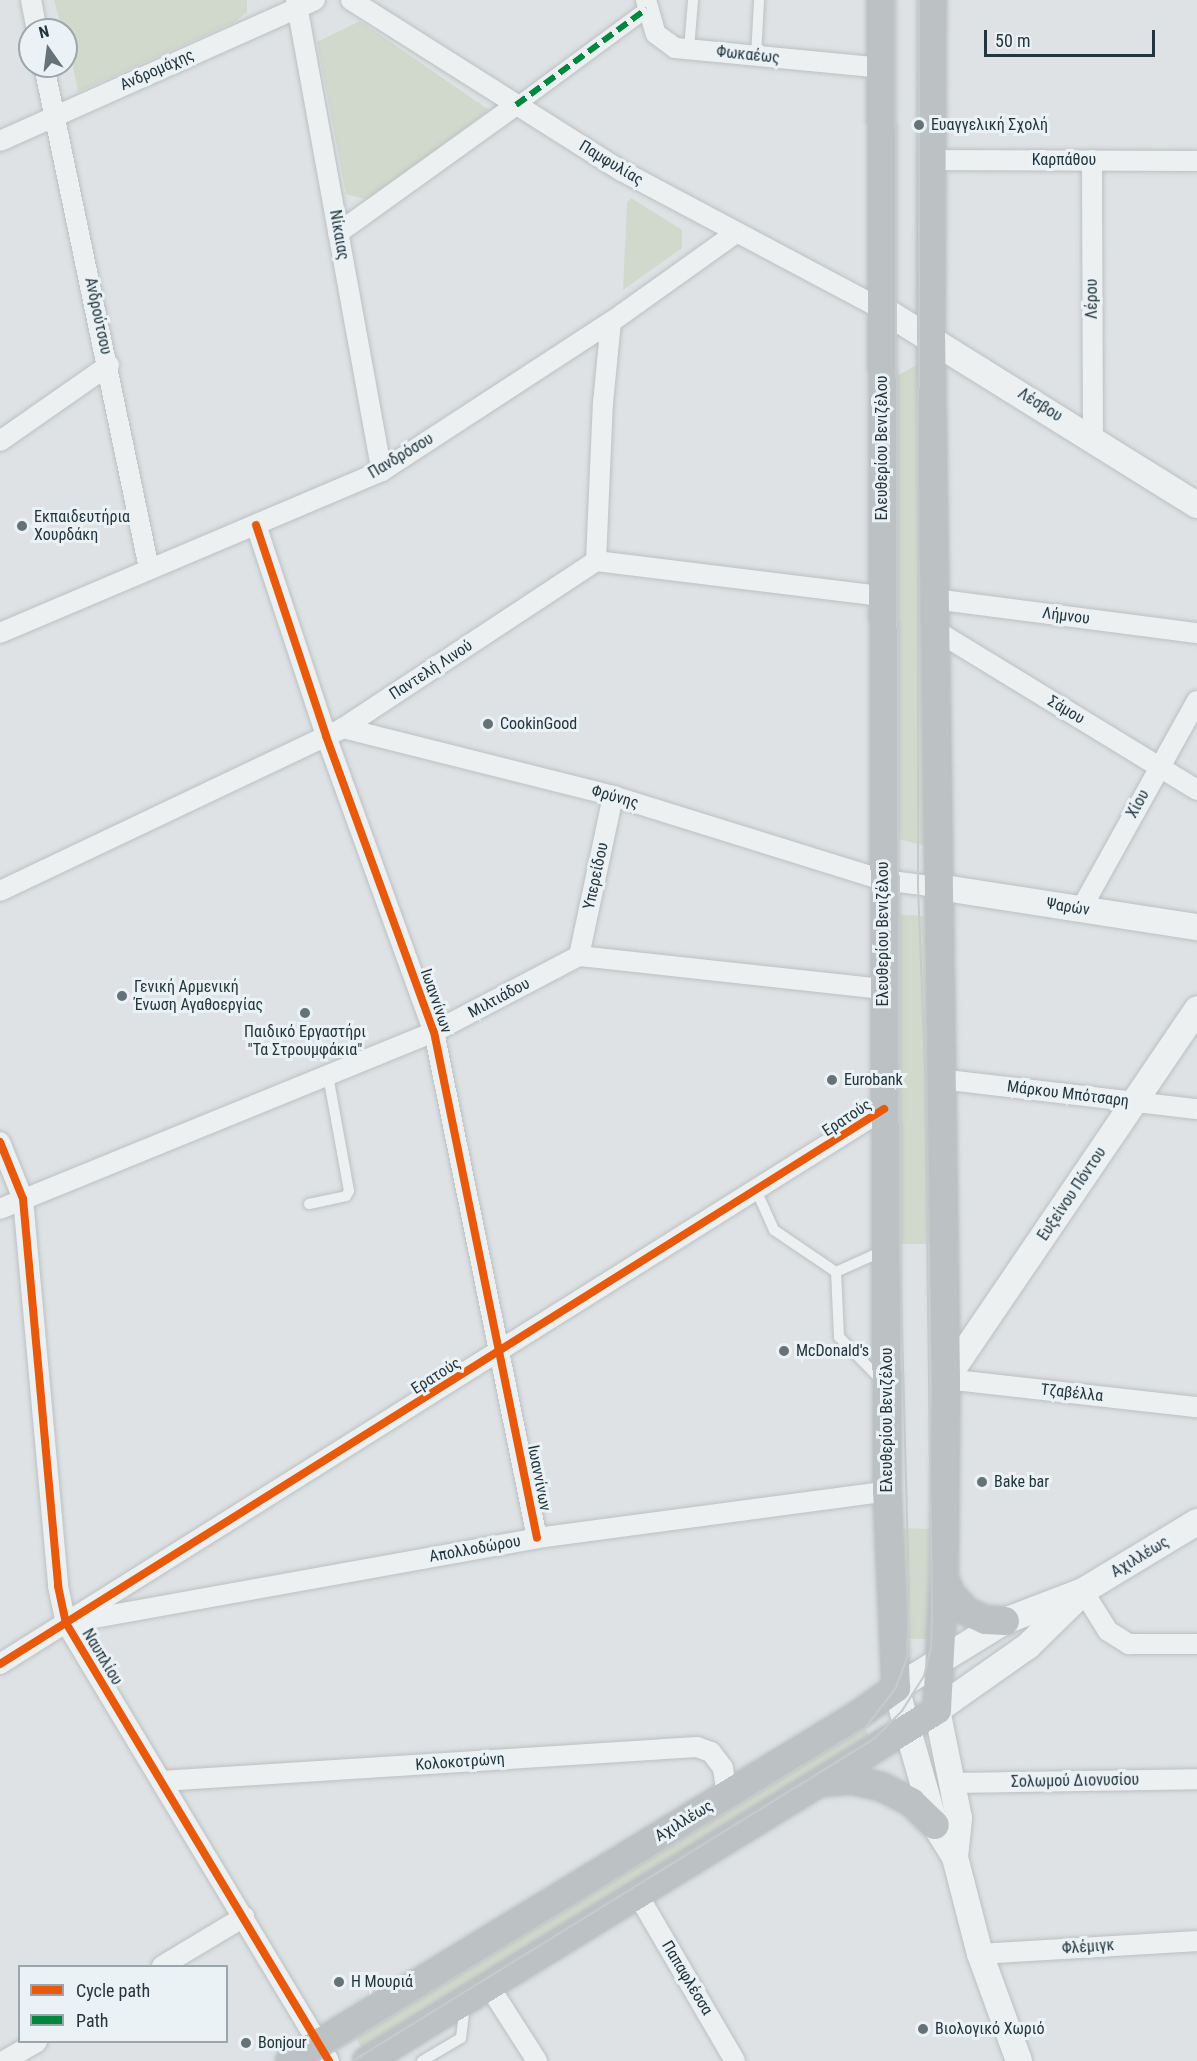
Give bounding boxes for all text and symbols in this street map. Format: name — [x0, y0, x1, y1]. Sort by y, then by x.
north arrow — [18, 18, 78, 78]
scale bar — [987, 18, 1158, 56]
text: N — [37, 22, 51, 42]
text: 50 m — [995, 30, 1030, 51]
street label: Φωκαέως — [715, 42, 781, 68]
street label: Ανδρομάχης — [117, 45, 197, 95]
place label: Ευαγγελική Σχολή — [931, 115, 1048, 135]
marker: Ευαγγελική Σχολή — [912, 118, 926, 132]
street label: Παμφυλίας — [575, 136, 647, 190]
street label: Καρπάθου — [1032, 150, 1096, 170]
street label: Νίκαιας — [325, 208, 353, 262]
street label: Ανδρούτσου — [80, 276, 116, 356]
street label: Λέρου — [1082, 279, 1102, 319]
street label: Ελευθερίου Βενιζέλου — [872, 375, 892, 521]
street label: Λέσβου — [1014, 384, 1066, 426]
street label: Πανδρόσου — [365, 429, 437, 483]
place label: Εκπαιδευτήρια Χουρδάκη — [34, 507, 130, 545]
marker: Εκπαιδευτήρια Χουρδάκη — [15, 519, 29, 533]
street label: Λήμνου — [1041, 604, 1091, 628]
street label: Παντελή Λινού — [386, 636, 476, 704]
street label: Σάμου — [1044, 692, 1088, 728]
place label: CookinGood — [500, 714, 577, 734]
marker: CookinGood — [481, 717, 495, 731]
street label: Φρύνης — [589, 781, 641, 813]
street label: Χίου — [1122, 787, 1154, 821]
street label: Υπερείδου — [580, 841, 612, 911]
street label: Ελευθερίου Βενιζέλου — [873, 861, 893, 1007]
street label: Ψαρών — [1045, 894, 1091, 920]
street label: Ιωαννίνων — [416, 966, 456, 1036]
street label: Μιλτιάδου — [465, 974, 533, 1022]
place label: Γενική Αρμενική Ένωση Αγαθοεργίας — [134, 977, 263, 1015]
marker: Γενική Αρμενική Ένωση Αγαθοεργίας — [115, 989, 129, 1003]
marker: Παιδικό Εργαστήρι "Τα Στρουμφάκια" — [298, 1006, 312, 1020]
place label: Παιδικό Εργαστήρι "Τα Στρουμφάκια" — [244, 1022, 366, 1060]
place label: Eurobank — [844, 1070, 903, 1090]
marker: Eurobank — [825, 1073, 839, 1087]
street label: Μάρκου Μπότσαρη — [1006, 1077, 1130, 1111]
street label: Ερατούς — [819, 1095, 875, 1141]
street label: Ευξείνου Πόντου — [1034, 1144, 1110, 1244]
place label: McDonald's — [796, 1341, 869, 1361]
marker: McDonald's — [777, 1344, 791, 1358]
street label: Ελευθερίου Βενιζέλου — [877, 1347, 897, 1493]
street label: Ερατούς — [408, 1353, 464, 1399]
street label: Τζαβέλλα — [1040, 1380, 1104, 1406]
street label: Ιωαννίνων — [523, 1443, 555, 1513]
place label: Bake bar — [994, 1472, 1049, 1492]
marker: Bake bar — [975, 1475, 989, 1489]
street label: Απολλοδώρου — [428, 1532, 522, 1566]
street label: Αχιλλέως — [1108, 1532, 1172, 1582]
street label: Ναυπλίου — [78, 1625, 126, 1689]
street label: Κολοκοτρώνη — [415, 1749, 505, 1775]
street label: Σολωμού Διονυσίου — [1011, 1770, 1139, 1792]
street label: Αχιλλέως — [652, 1796, 716, 1846]
street label: Φλέμιγκ — [1061, 1936, 1115, 1958]
street label: Παπαφλέσσα — [657, 1937, 717, 2019]
legend — [18, 1965, 228, 2043]
place label: Η Μουριά — [351, 1972, 413, 1992]
marker: Η Μουριά — [332, 1975, 346, 1989]
text: Cycle path — [76, 1980, 150, 2001]
text: Path — [76, 2010, 109, 2031]
place label: Βιολογικό Χωριό — [935, 2019, 1045, 2039]
marker: Βιολογικό Χωριό — [916, 2022, 930, 2036]
place label: Bonjour — [258, 2033, 307, 2053]
marker: Bonjour — [239, 2036, 253, 2050]

